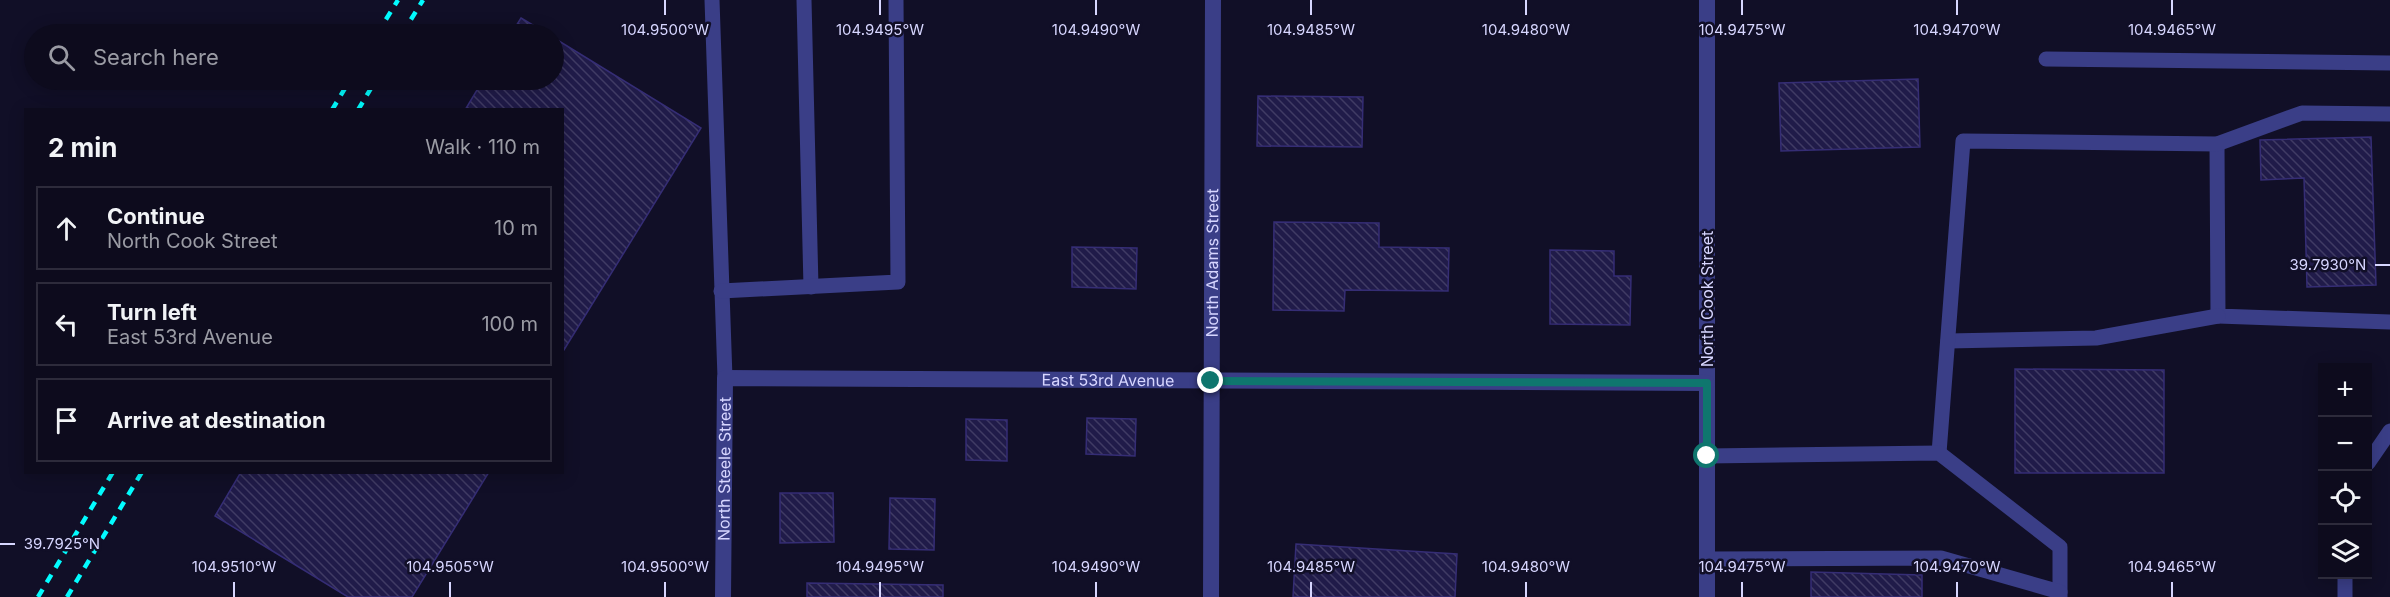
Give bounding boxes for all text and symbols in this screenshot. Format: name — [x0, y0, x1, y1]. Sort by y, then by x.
text: 104.9500°W — [621, 20, 709, 39]
text: 104.9495°W — [836, 20, 924, 39]
text: 104.9490°W — [1052, 20, 1140, 39]
text: 104.9485°W — [1267, 20, 1355, 39]
text: 104.9480°W — [1482, 20, 1570, 39]
text: 104.9475°W — [1698, 20, 1786, 39]
text: 104.9470°W — [1913, 20, 2001, 39]
text: 104.9465°W — [2128, 20, 2216, 39]
search box — [24, 24, 564, 90]
icon: search — [45, 41, 78, 74]
text: Search here — [93, 44, 219, 70]
text: 2 min — [48, 132, 118, 163]
text: Walk · 110 m — [425, 135, 540, 159]
street label: North Adams Street — [1202, 188, 1222, 338]
text: Continue — [107, 203, 205, 229]
icon: ahead — [50, 212, 83, 245]
text: 10 m — [494, 216, 538, 240]
text: North Cook Street — [107, 229, 278, 253]
street label: North Cook Street — [1697, 231, 1717, 367]
text: 39.7930°N — [2290, 255, 2366, 274]
text: Turn left — [107, 299, 197, 325]
icon: left — [50, 308, 83, 341]
text: 100 m — [481, 312, 538, 336]
text: East 53rd Avenue — [107, 325, 273, 349]
map controls — [2318, 363, 2372, 579]
button: + — [2318, 363, 2372, 417]
route end — [1197, 367, 1223, 393]
street label: East 53rd Avenue — [1042, 370, 1174, 390]
street label: North Steele Street — [714, 397, 735, 541]
icon: arrive — [50, 404, 83, 437]
text: Arrive at destination — [107, 407, 326, 433]
button: − — [2318, 417, 2372, 471]
route start — [1693, 442, 1719, 468]
button: locate — [2318, 471, 2372, 525]
button: layers — [2318, 525, 2372, 579]
text: 39.7925°N — [24, 534, 100, 553]
text: 104.9510°W — [192, 557, 276, 576]
text: 104.9505°W — [406, 557, 494, 576]
text: 104.9500°W — [621, 557, 709, 576]
text: 104.9495°W — [836, 557, 924, 576]
text: 104.9490°W — [1052, 557, 1140, 576]
text: 104.9485°W — [1267, 557, 1355, 576]
text: 104.9480°W — [1482, 557, 1570, 576]
text: 104.9475°W — [1698, 557, 1786, 576]
text: 104.9470°W — [1913, 557, 2001, 576]
text: 104.9465°W — [2128, 557, 2216, 576]

